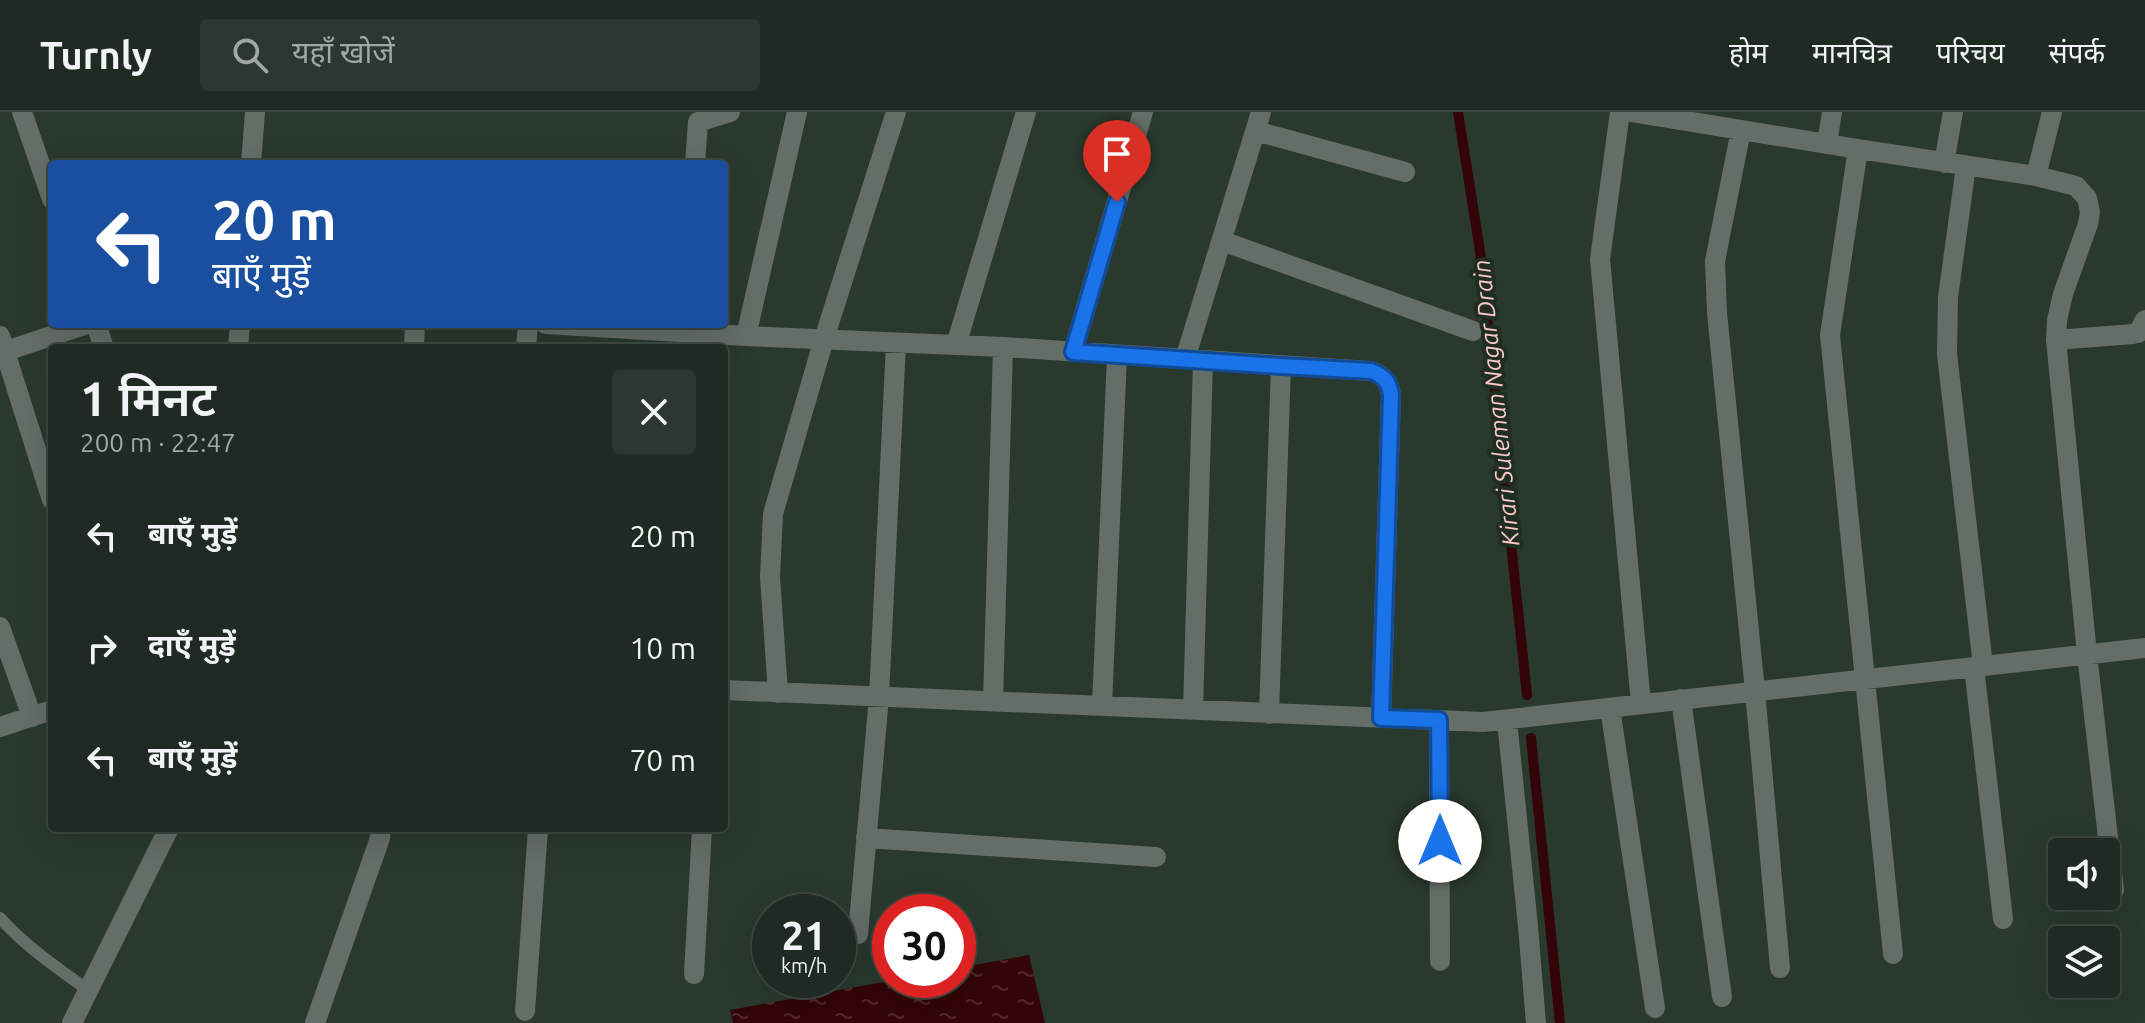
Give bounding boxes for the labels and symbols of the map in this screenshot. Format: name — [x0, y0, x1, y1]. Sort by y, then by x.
pin — [1083, 120, 1151, 202]
water label: Kirari Suleman Nagar Drain — [1468, 259, 1524, 547]
position arrow — [1398, 799, 1482, 883]
speed limit sign: 30 — [872, 894, 976, 998]

